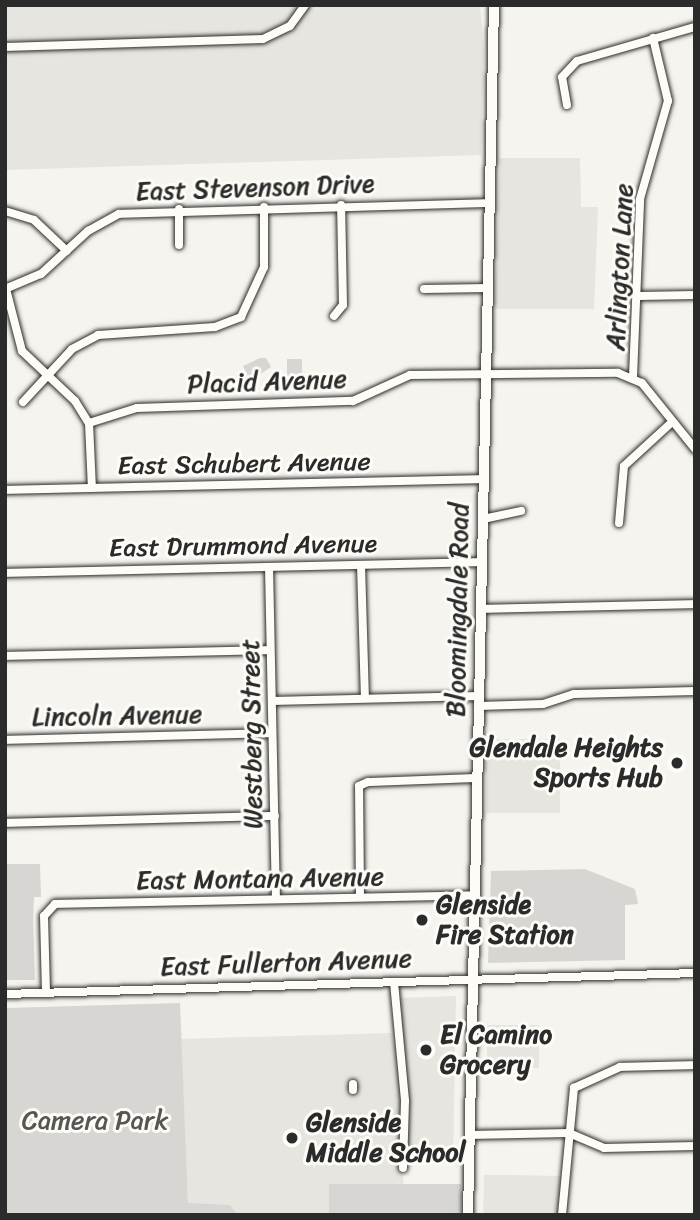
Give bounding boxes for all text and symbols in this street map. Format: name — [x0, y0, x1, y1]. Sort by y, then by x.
street label: East Stevenson Drive — [133, 168, 377, 208]
street label: Arlington Lane — [600, 183, 640, 351]
street label: Placid Avenue — [187, 364, 347, 400]
street label: East Schubert Avenue — [117, 446, 371, 482]
street label: Bloomingdale Road — [441, 502, 475, 718]
street label: East Drummond Avenue — [109, 528, 377, 564]
street label: Westberg Street — [235, 639, 269, 829]
street label: Lincoln Avenue — [31, 699, 203, 733]
place label: Glendale Heights Sports Hub — [470, 732, 663, 794]
marker: Glendale Heights Sports Hub — [669, 755, 685, 771]
street label: East Montana Avenue — [136, 861, 384, 897]
place label: Glenside Fire Station — [436, 889, 574, 950]
marker: Glenside Fire Station — [414, 912, 430, 928]
street label: East Fullerton Avenue — [159, 943, 413, 983]
place label: El Camino Grocery — [440, 1019, 552, 1080]
marker: El Camino Grocery — [418, 1042, 434, 1058]
park label: Camera Park — [22, 1105, 168, 1137]
place label: Glenside Middle School — [306, 1107, 466, 1168]
marker: Glenside Middle School — [284, 1130, 300, 1146]

